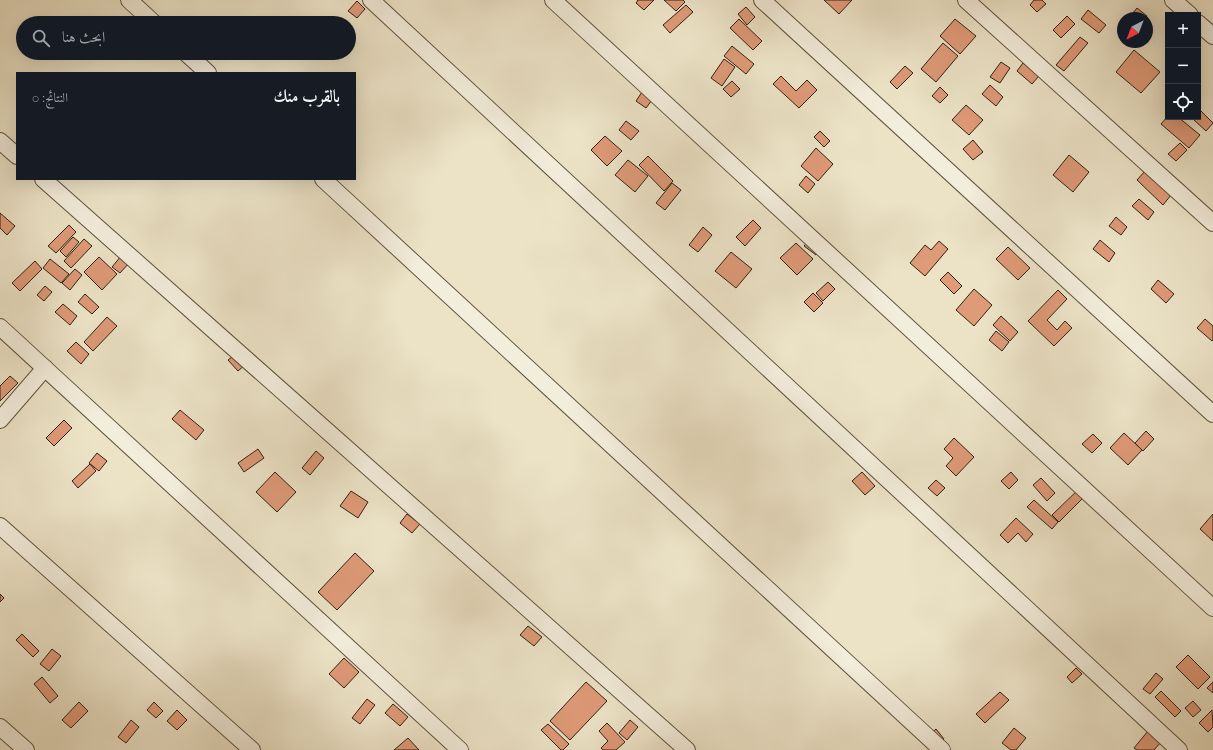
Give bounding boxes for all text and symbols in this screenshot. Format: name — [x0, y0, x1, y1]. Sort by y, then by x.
north arrow — [1117, 12, 1153, 48]
map controls — [1165, 12, 1201, 120]
button: + — [1165, 12, 1201, 48]
search box — [16, 16, 356, 60]
icon: search — [30, 27, 52, 49]
text: ابحث هنا — [62, 28, 105, 46]
button: − — [1165, 48, 1201, 84]
button: locate — [1165, 84, 1201, 120]
text: بالقرب منك — [274, 86, 340, 106]
text: النتائج: 0 — [32, 90, 68, 105]

